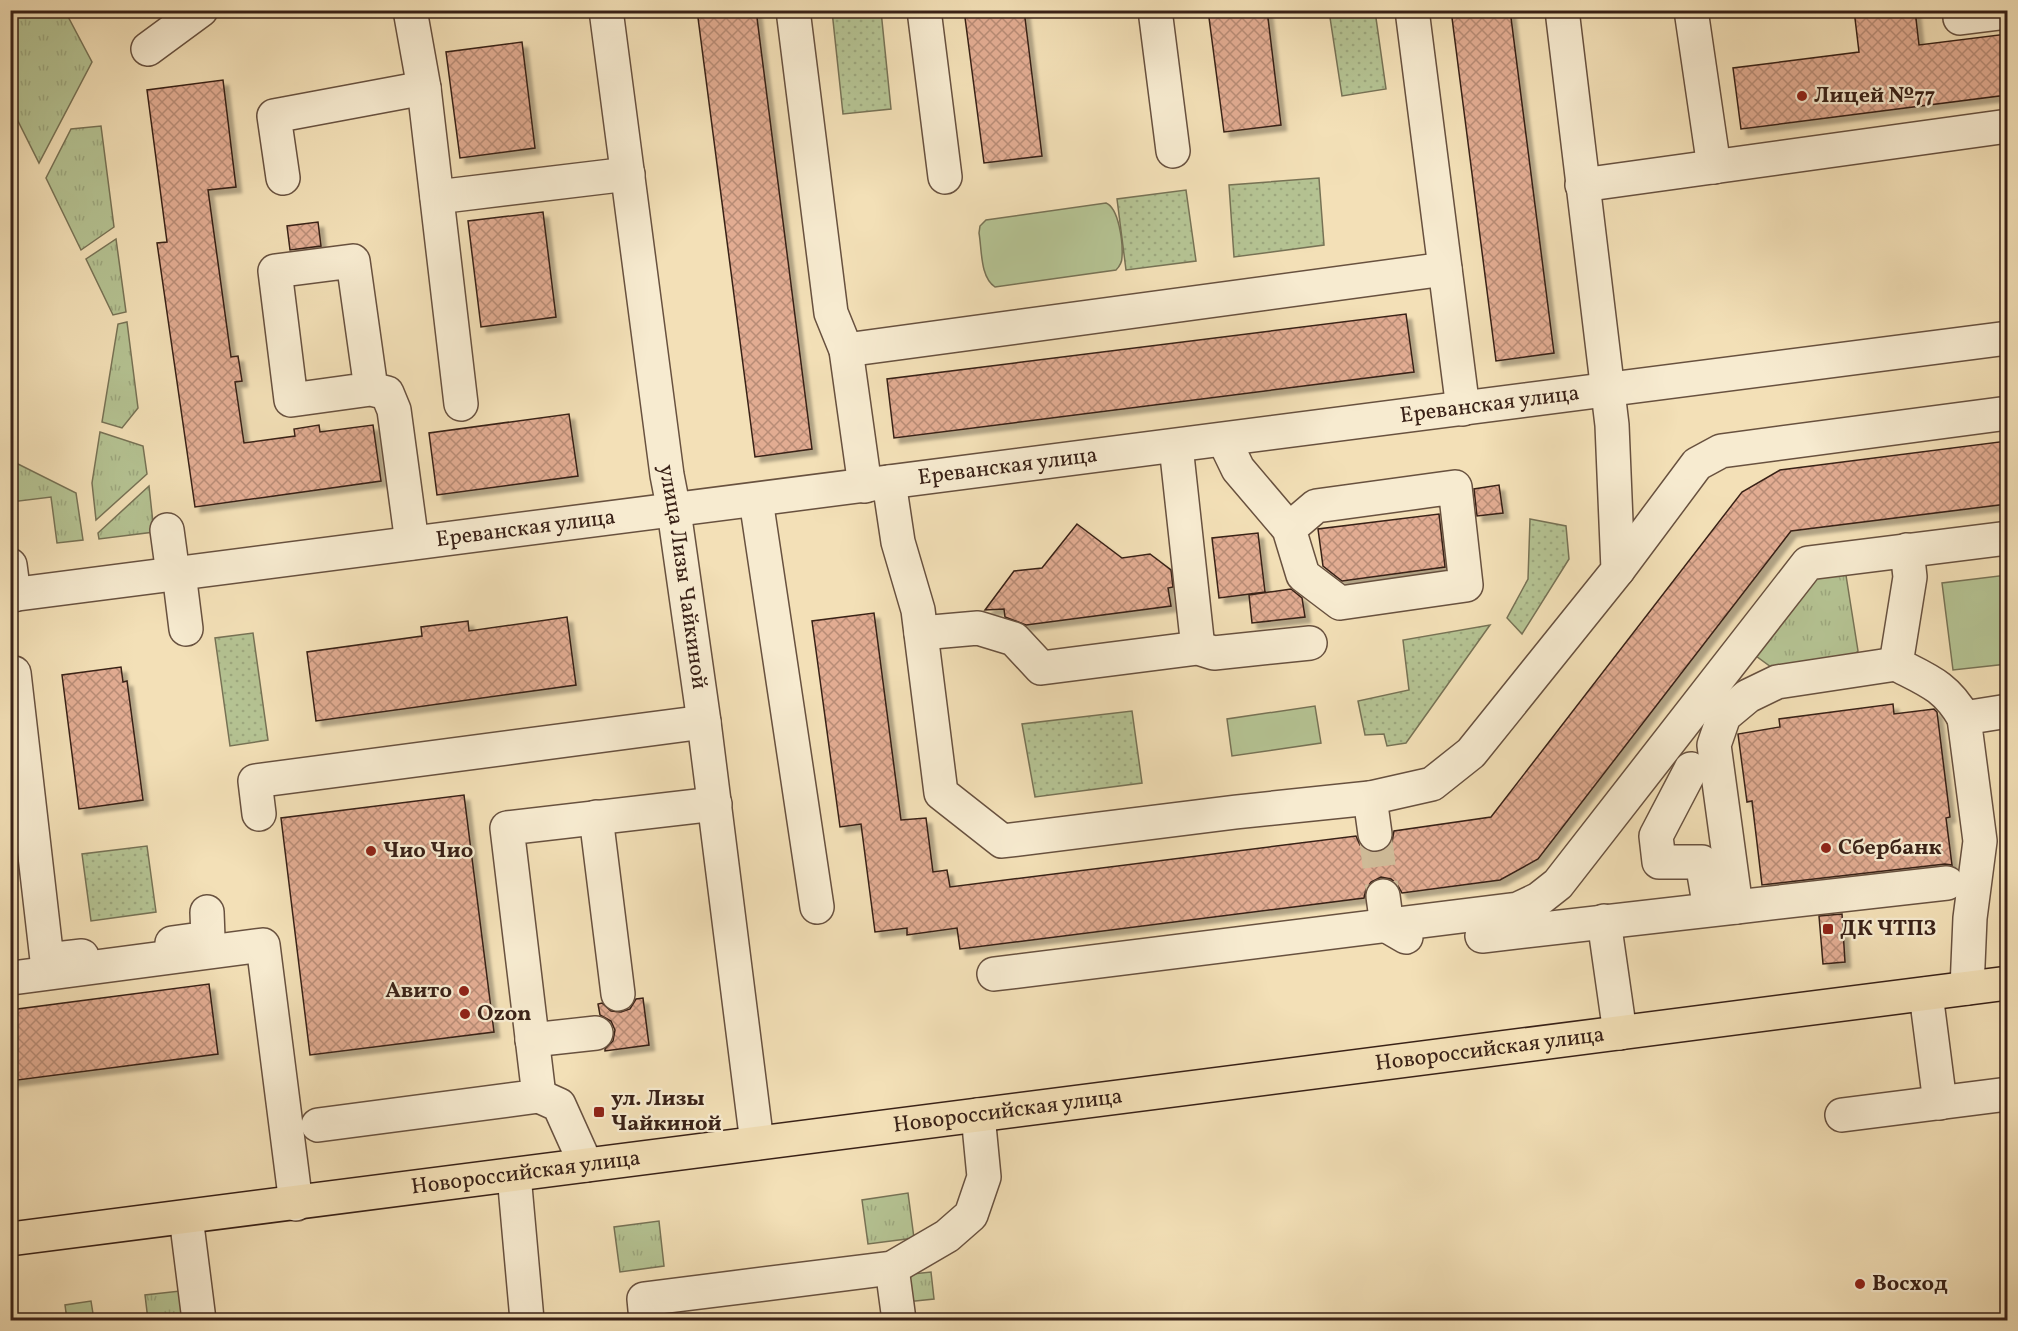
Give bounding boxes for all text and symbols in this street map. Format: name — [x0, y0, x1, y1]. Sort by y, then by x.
place label: Лицей №77 — [1814, 81, 1935, 112]
marker: Лицей №77 — [1795, 89, 1809, 103]
street label: Ереванская улица — [1398, 378, 1582, 432]
street label: Ереванская улица — [916, 440, 1099, 494]
street label: улица Лизы Чайкиной — [650, 463, 715, 691]
street label: Ереванская улица — [434, 502, 617, 556]
place label: Сбербанк — [1838, 833, 1942, 864]
place label: Чио Чио — [383, 836, 473, 867]
marker: Сбербанк — [1819, 841, 1833, 855]
marker: Чио Чио — [364, 844, 378, 858]
place label: ДК ЧТПЗ — [1840, 914, 1936, 945]
marker: ДК ЧТПЗ — [1821, 922, 1835, 936]
place label: Авито — [385, 976, 452, 1007]
marker: Авито — [457, 984, 471, 998]
place label: Ozon — [477, 999, 532, 1030]
marker: Ozon — [458, 1007, 472, 1021]
street label: Новороссийская улица — [1373, 1019, 1606, 1079]
street label: Новороссийская улица — [891, 1081, 1124, 1141]
place label: ул. Лизы Чайкиной — [611, 1084, 722, 1140]
marker: ул. Лизы Чайкиной — [592, 1105, 606, 1119]
street label: Новороссийская улица — [409, 1143, 642, 1203]
place label: Восход — [1872, 1269, 1948, 1300]
marker: Восход — [1853, 1277, 1867, 1291]

